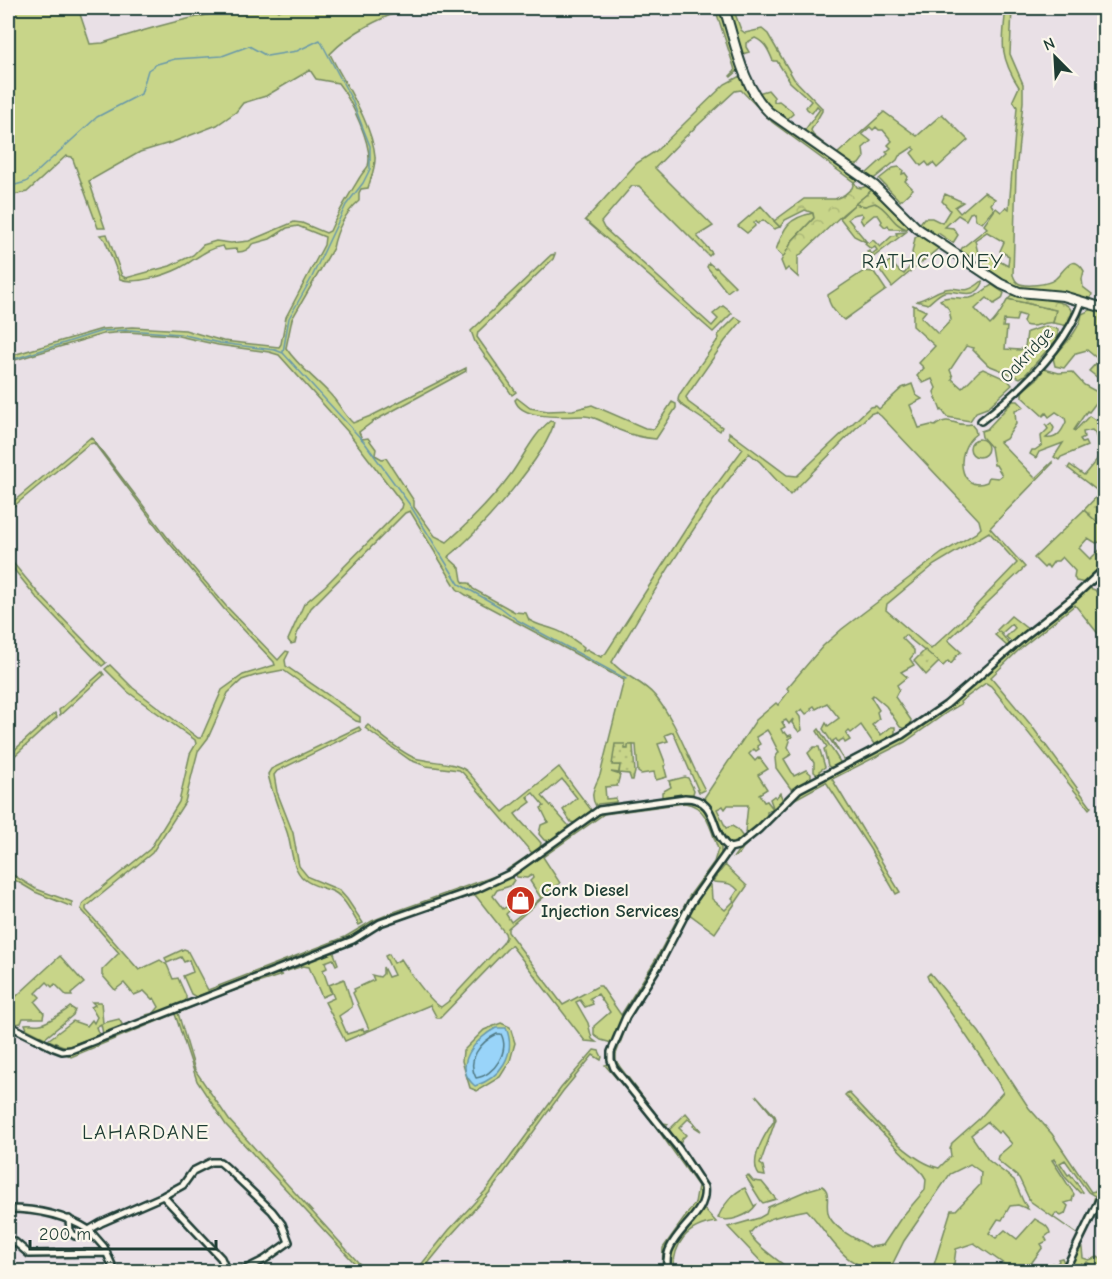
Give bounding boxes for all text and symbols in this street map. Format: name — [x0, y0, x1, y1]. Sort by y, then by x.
north arrow — [1025, 27, 1085, 87]
text: N — [1041, 34, 1058, 55]
district label: RATHCOONEY — [861, 249, 1005, 273]
street label: Oakridge — [996, 323, 1058, 387]
place label: Cork Diesel Injection Services — [541, 880, 679, 922]
shop icon: Cork Diesel Injection Services — [504, 884, 536, 916]
district label: LAHARDANE — [82, 1120, 210, 1144]
scale bar — [30, 1213, 216, 1251]
text: 200 m — [39, 1224, 91, 1245]

